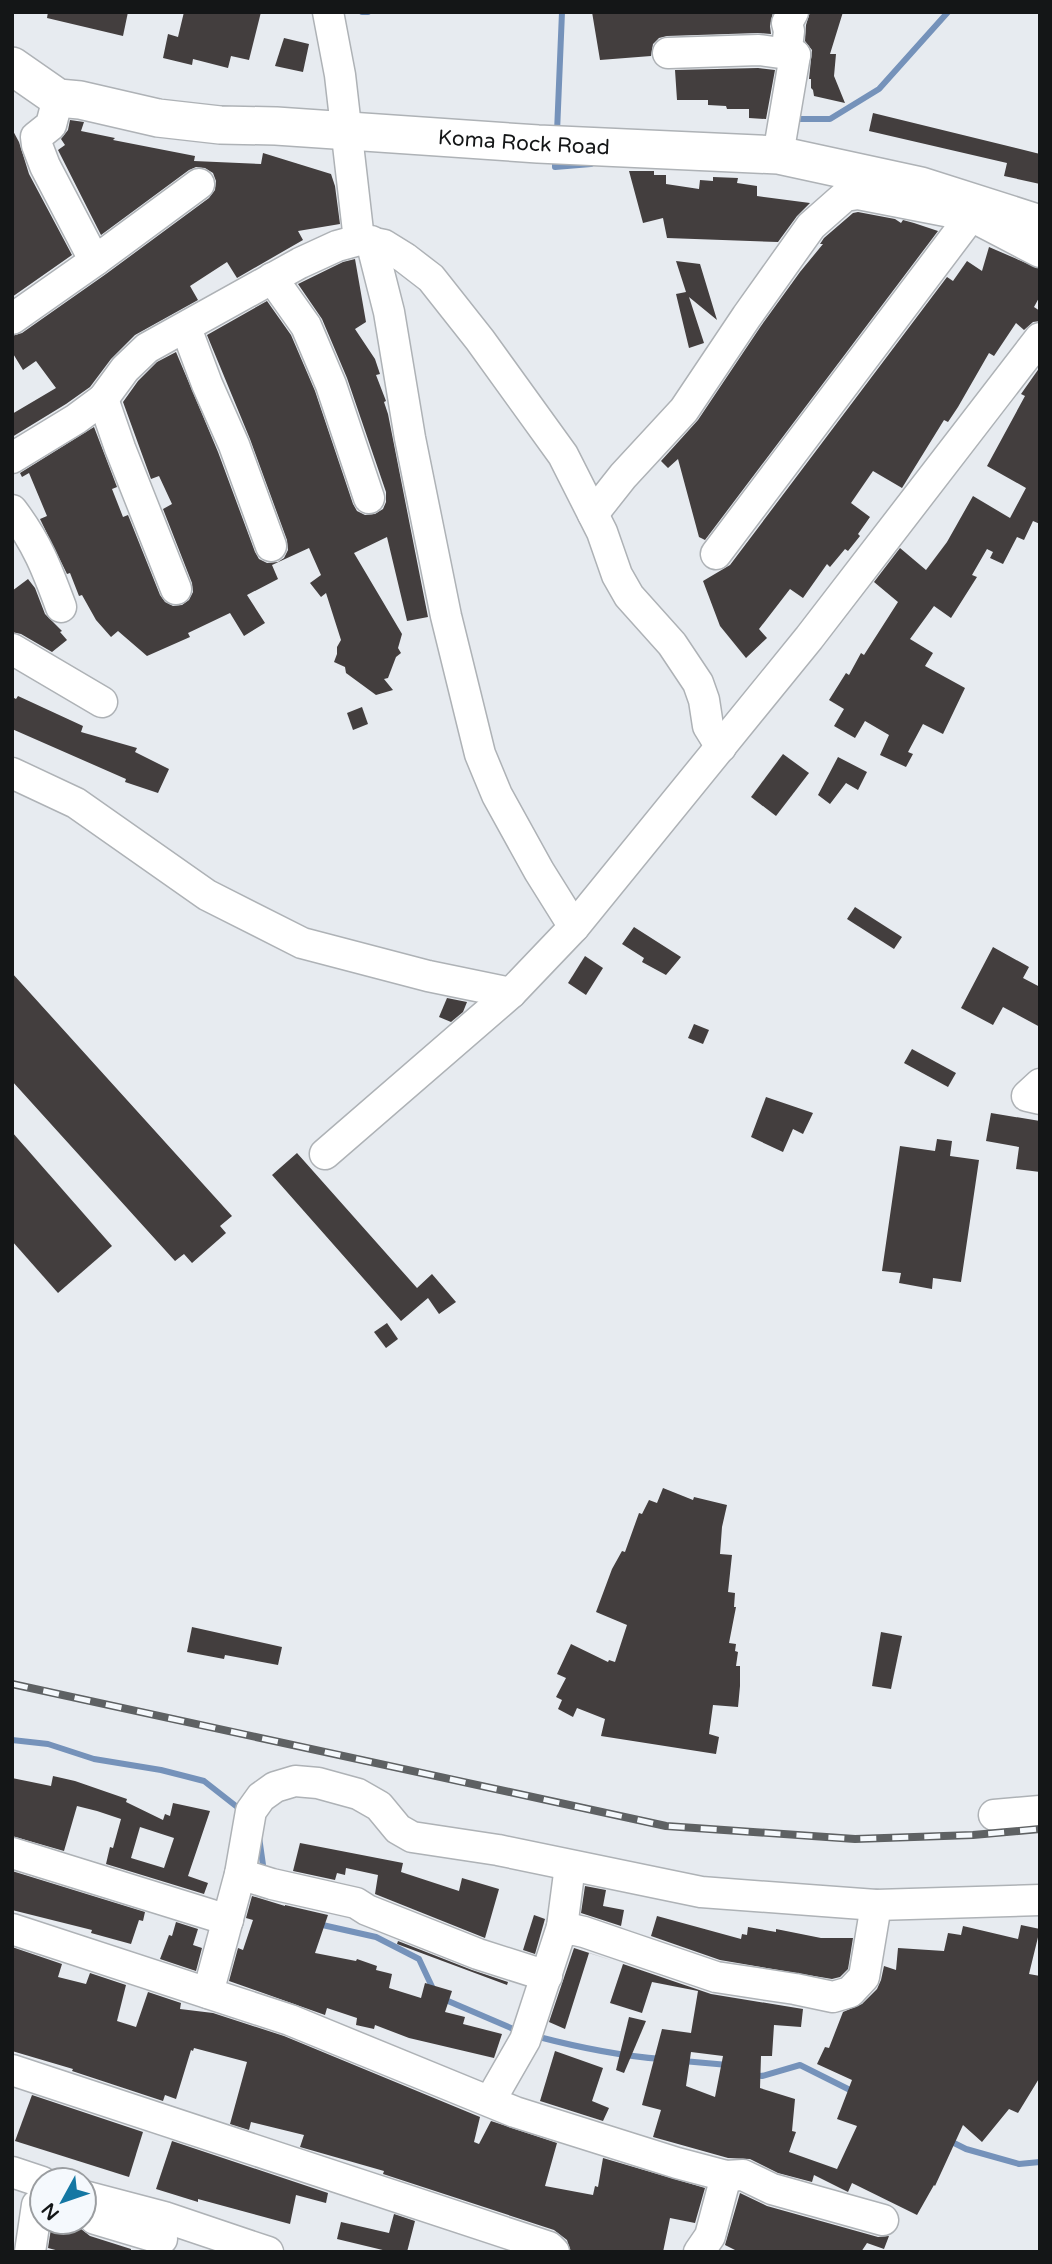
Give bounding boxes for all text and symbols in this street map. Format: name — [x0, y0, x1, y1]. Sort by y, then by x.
street label: Koma Rock Road — [437, 125, 610, 160]
north arrow — [28, 2166, 98, 2236]
text: N — [37, 2198, 64, 2224]

